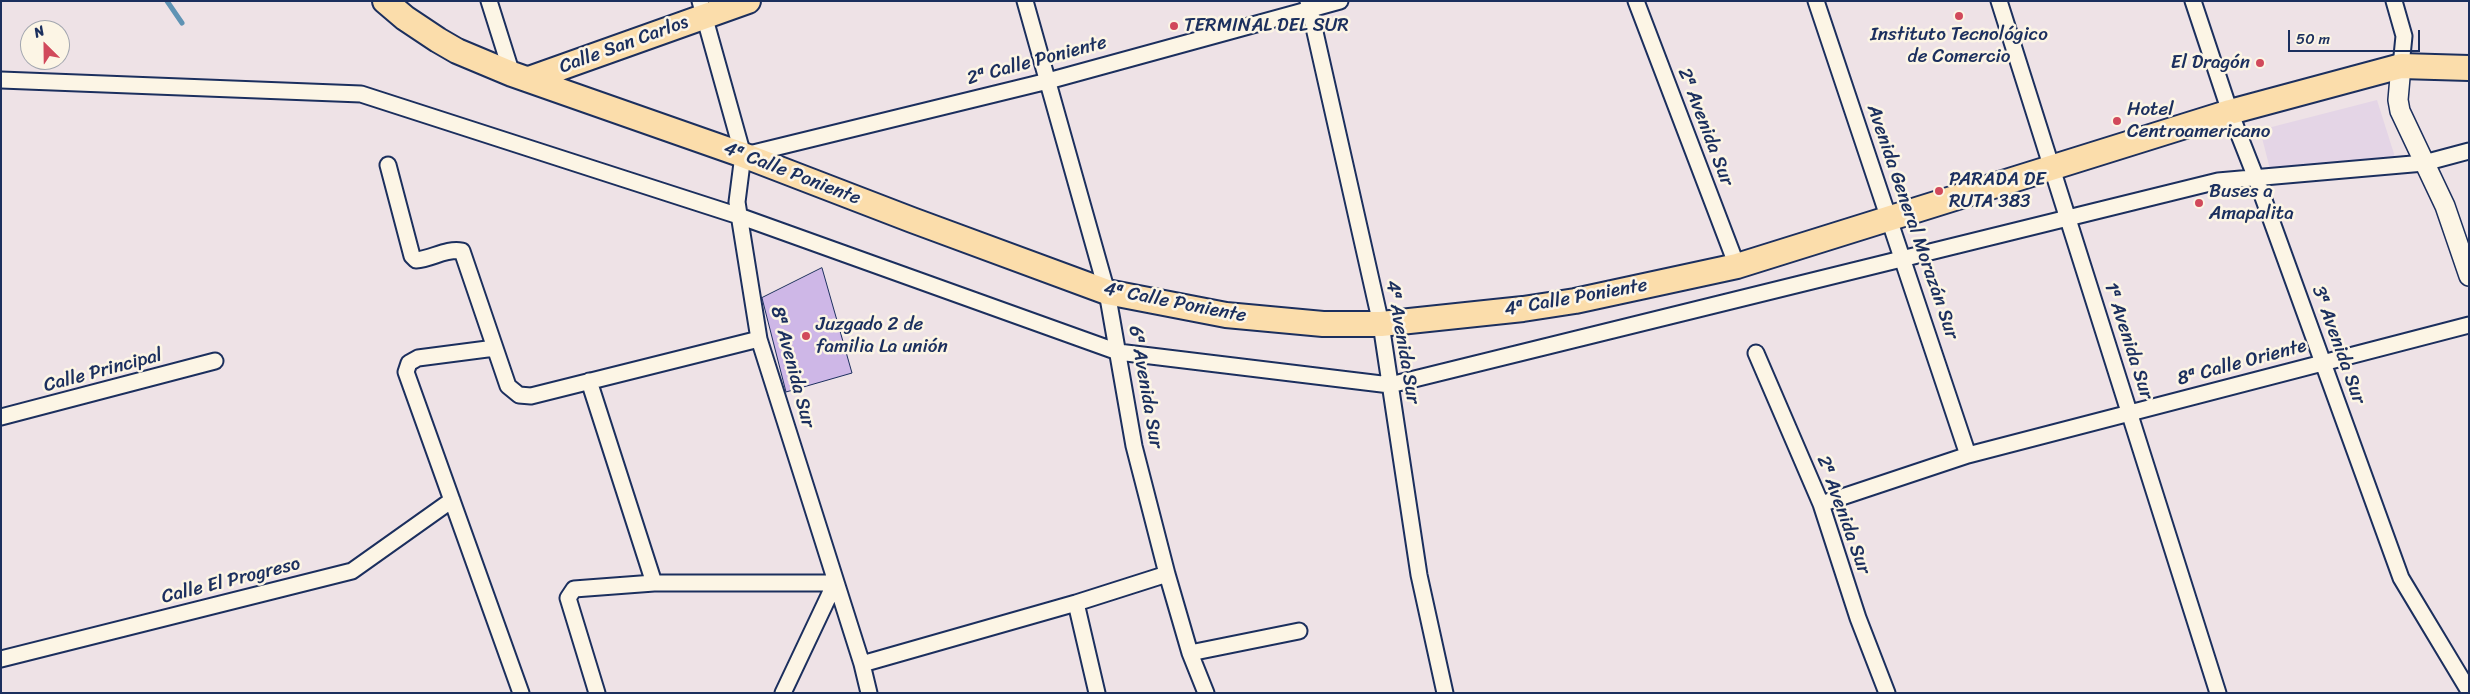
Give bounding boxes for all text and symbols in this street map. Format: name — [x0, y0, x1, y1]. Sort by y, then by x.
marker: Instituto Tecnológico de Comercio — [1953, 10, 1965, 22]
street label: Calle San Carlos — [556, 11, 692, 79]
place label: TERMINAL DEL SUR — [1184, 15, 1349, 37]
text: N — [30, 18, 49, 45]
north arrow — [20, 20, 70, 70]
marker: TERMINAL DEL SUR — [1168, 20, 1180, 32]
scale bar — [2290, 20, 2422, 52]
place label: Instituto Tecnológico de Comercio — [1870, 24, 2048, 68]
text: 50 m — [2296, 26, 2330, 52]
street label: 2ª Calle Poniente — [965, 31, 1109, 91]
place label: El Dragón — [2171, 52, 2250, 74]
marker: El Dragón — [2254, 57, 2266, 69]
street label: 2ª Avenida Sur — [1672, 65, 1738, 189]
place label: Hotel Centroamericano — [2127, 99, 2270, 143]
street label: Avenida General Morazán Sur — [1861, 102, 1963, 342]
marker: Hotel Centroamericano — [2111, 115, 2123, 127]
street label: 4ª Calle Poniente — [720, 137, 864, 211]
place label: PARADA DE RUTA 383 — [1949, 169, 2046, 213]
place label: Buses a Amapalita — [2209, 181, 2294, 225]
marker: PARADA DE RUTA 383 — [1933, 185, 1945, 197]
marker: Buses a Amapalita — [2193, 197, 2205, 209]
street label: 4ª Calle Poniente — [1503, 274, 1649, 322]
street label: 4ª Calle Poniente — [1102, 278, 1248, 328]
street label: 4ª Avenida Sur — [1380, 278, 1424, 406]
street label: 1ª Avenida Sur — [2098, 280, 2158, 402]
street label: 3ª Avenida Sur — [2306, 283, 2370, 407]
street label: 8ª Avenida Sur — [765, 304, 819, 430]
place label: Juzgado 2 de familia La unión — [816, 314, 948, 358]
street label: 6ª Avenida Sur — [1123, 324, 1167, 450]
marker: Juzgado 2 de familia La unión — [800, 330, 812, 342]
street label: 8ª Calle Oriente — [2175, 335, 2309, 391]
street label: Calle Principal — [41, 344, 165, 398]
street label: 2ª Avenida Sur — [1811, 453, 1875, 577]
street label: Calle El Progreso — [159, 553, 303, 609]

